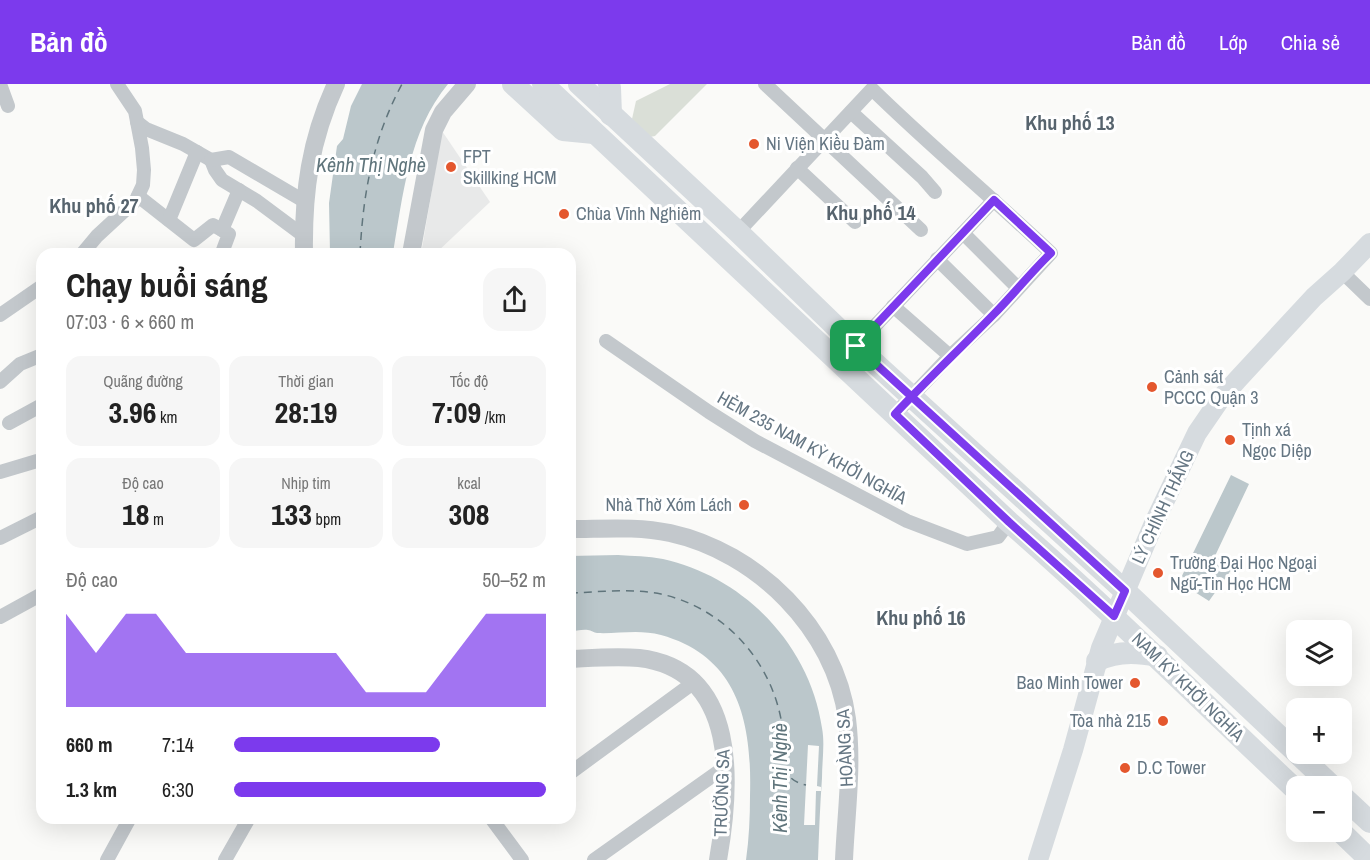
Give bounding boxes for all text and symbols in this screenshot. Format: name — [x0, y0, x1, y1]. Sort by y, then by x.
text: Bản đồ — [30, 23, 108, 61]
text: Bản đồ — [1131, 28, 1186, 57]
text: Lớp — [1219, 28, 1248, 57]
text: Chia sẻ — [1281, 28, 1340, 57]
district label: Khu phố 13 — [1025, 109, 1115, 136]
place label: Ni Viện Kiều Đàm — [766, 131, 885, 156]
marker: Ni Viện Kiều Đàm — [747, 137, 761, 151]
place label: FPT Skillking HCM — [463, 144, 557, 190]
water label: Kênh Thị Nghè — [316, 151, 426, 178]
marker: FPT Skillking HCM — [444, 160, 458, 174]
district label: Khu phố 27 — [49, 192, 139, 219]
district label: Khu phố 14 — [826, 199, 916, 226]
place label: Chùa Vĩnh Nghiêm — [576, 201, 701, 226]
marker: Chùa Vĩnh Nghiêm — [557, 207, 571, 221]
text: Chạy buổi sáng — [66, 263, 268, 307]
button: share — [483, 268, 546, 331]
text: 07:03 · 6 × 660 m — [66, 308, 194, 335]
pin — [830, 320, 881, 371]
icon: arrive — [839, 329, 872, 362]
place label: Cảnh sát PCCC Quận 3 — [1164, 364, 1258, 410]
text: Quãng đường — [103, 370, 183, 392]
text: Thời gian — [278, 370, 334, 392]
text: Tốc độ — [450, 370, 488, 392]
marker: Cảnh sát PCCC Quận 3 — [1145, 380, 1159, 394]
street label: HẺM 235 NAM KỲ KHỞI NGHĨA — [713, 385, 912, 510]
text: 3.96 — [108, 392, 156, 432]
text: 28:19 — [275, 392, 337, 432]
text: 7:09 — [432, 392, 481, 432]
text: km — [156, 406, 178, 428]
text: /km — [481, 406, 506, 428]
place label: Tịnh xá Ngọc Diệp — [1242, 417, 1312, 463]
marker: Tịnh xá Ngọc Diệp — [1223, 433, 1237, 447]
street label: LÝ CHÍNH THẮNG — [1125, 446, 1200, 568]
text: Độ cao — [122, 472, 164, 494]
text: Nhịp tim — [281, 472, 331, 494]
text: kcal — [457, 472, 481, 494]
place label: Nhà Thờ Xóm Lách — [605, 492, 732, 517]
text: 18 — [122, 494, 149, 534]
text: 133 — [271, 494, 312, 534]
text: 308 — [448, 494, 490, 534]
marker: Nhà Thờ Xóm Lách — [737, 498, 751, 512]
text: m — [149, 508, 164, 530]
text: bpm — [312, 508, 341, 530]
place label: Trường Đại Học Ngoại Ngữ-Tin Học HCM — [1170, 550, 1317, 596]
text: Độ cao — [66, 566, 118, 593]
text: 50–52 m — [482, 566, 546, 593]
marker: Trường Đại Học Ngoại Ngữ-Tin Học HCM — [1151, 566, 1165, 580]
district label: Khu phố 16 — [876, 604, 966, 631]
map controls — [1286, 620, 1352, 842]
button: layers — [1286, 620, 1352, 686]
street label: NAM KỲ KHỞI NGHĨA — [1127, 626, 1250, 747]
place label: Bao Minh Tower — [1017, 670, 1123, 695]
marker: Bao Minh Tower — [1128, 676, 1142, 690]
button: + — [1286, 698, 1352, 764]
street label: HOÀNG SA — [830, 708, 859, 788]
place label: Tòa nhà 215 — [1070, 708, 1151, 733]
marker: Tòa nhà 215 — [1156, 714, 1170, 728]
water label: Kênh Thị Nghè — [766, 723, 793, 833]
text: 660 m — [66, 731, 113, 758]
text: 7:14 — [162, 731, 194, 758]
street label: TRƯỜNG SA — [707, 749, 736, 837]
place label: D.C Tower — [1137, 755, 1206, 780]
marker: D.C Tower — [1118, 761, 1132, 775]
text: 1.3 km — [66, 776, 117, 803]
text: 6:30 — [162, 776, 194, 803]
button: − — [1286, 776, 1352, 842]

